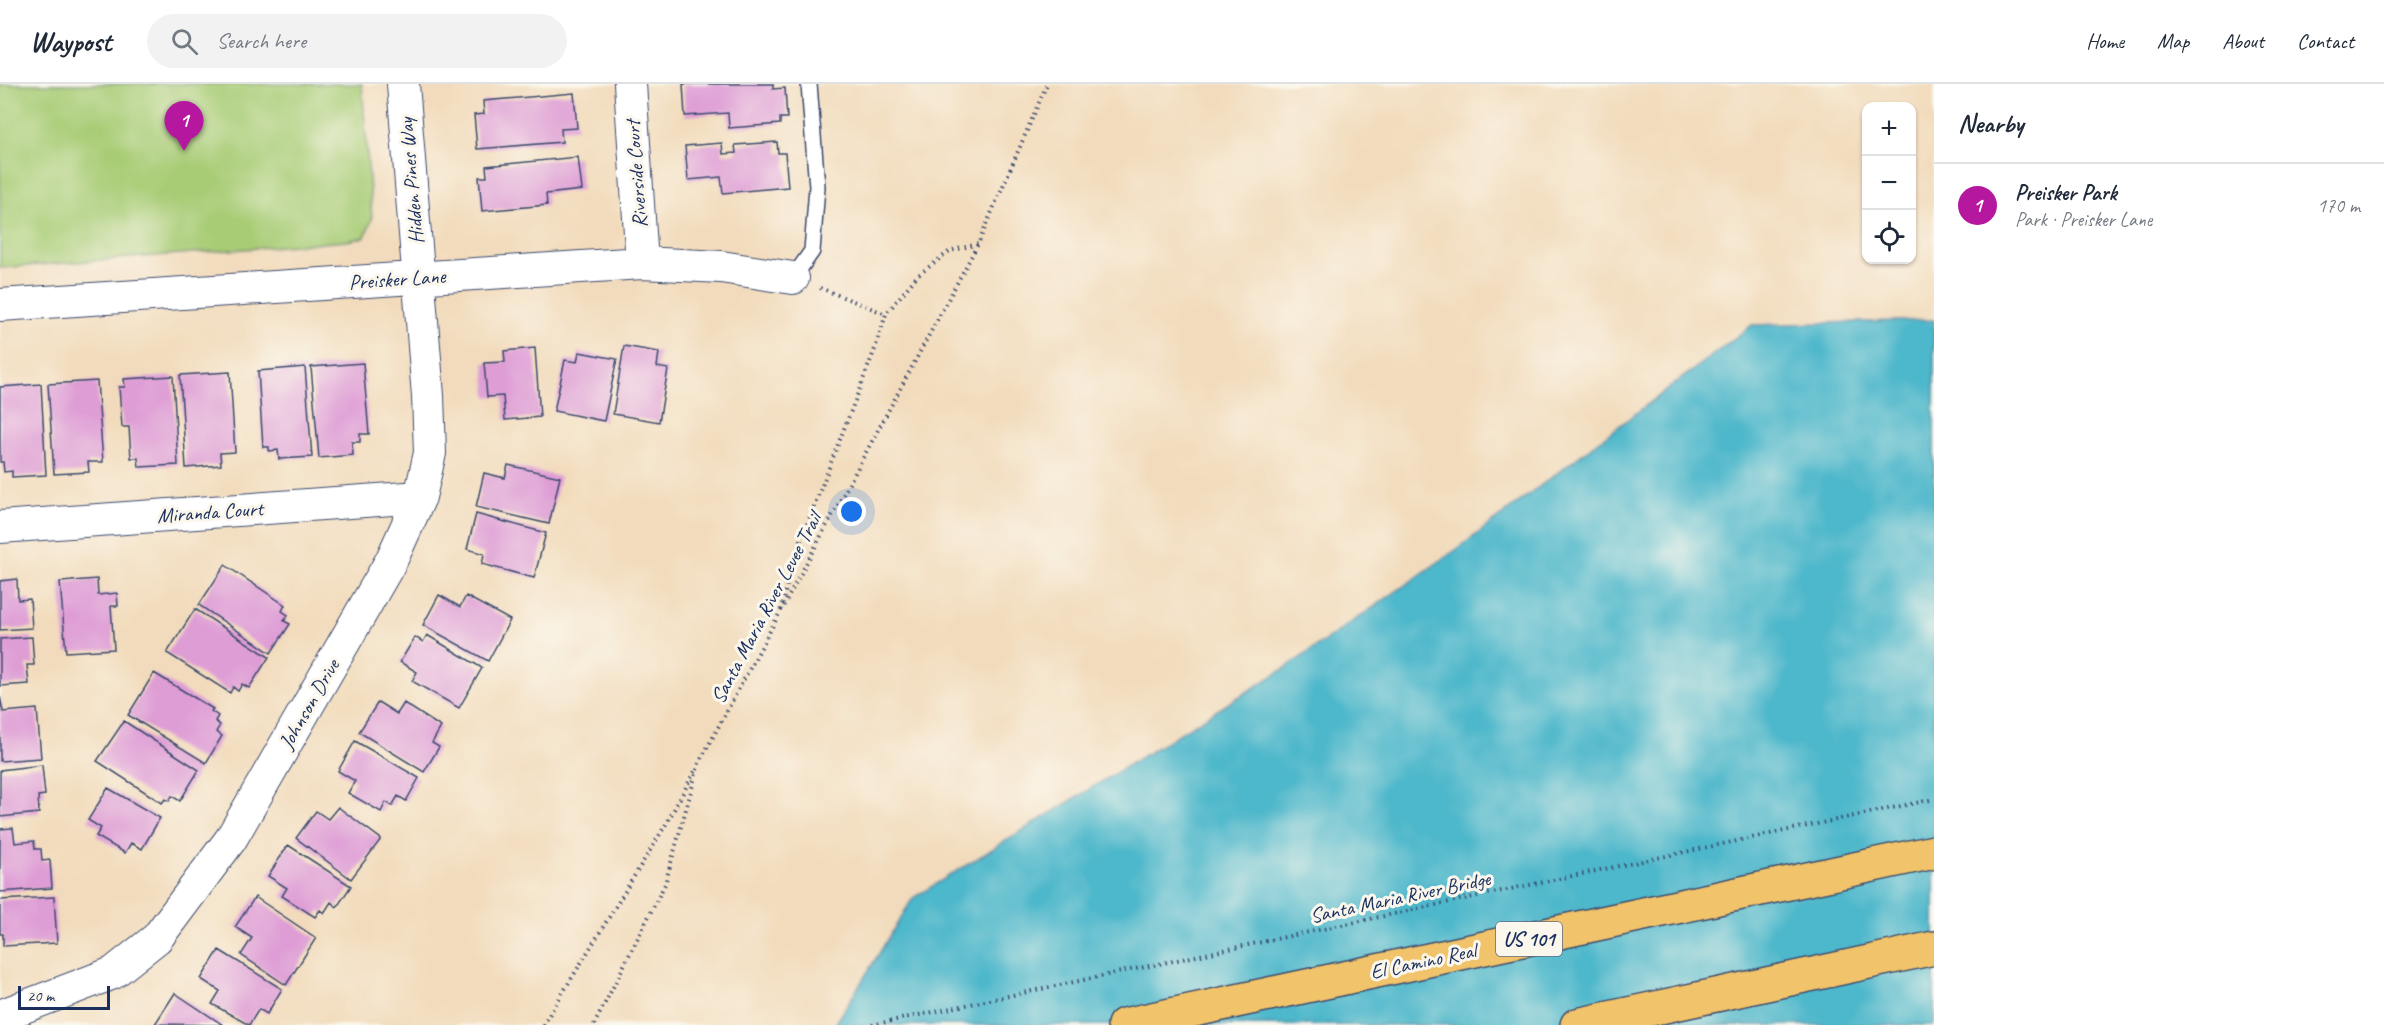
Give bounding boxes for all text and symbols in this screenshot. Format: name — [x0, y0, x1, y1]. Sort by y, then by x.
search box — [147, 14, 567, 68]
text: Waypost — [30, 24, 111, 59]
icon: search — [168, 25, 201, 58]
text: Search here — [216, 27, 306, 55]
text: Home — [2086, 28, 2124, 54]
text: Map — [2157, 28, 2189, 54]
text: About — [2222, 28, 2264, 54]
text: Contact — [2297, 28, 2354, 54]
pin: 1 — [164, 101, 204, 151]
map controls — [1862, 102, 1916, 264]
button: + — [1862, 102, 1916, 156]
text: Nearby — [1958, 107, 2023, 140]
street label: Hidden Pines Way — [392, 115, 429, 245]
street label: Riverside Court — [619, 116, 653, 229]
button: − — [1862, 156, 1916, 210]
text: Preisker Park — [2015, 179, 2117, 207]
text: 1 — [1973, 193, 1982, 218]
text: 170 m — [2317, 193, 2360, 218]
text: Park · Preisker Lane — [2015, 207, 2152, 232]
button: locate — [1862, 210, 1916, 264]
street label: Preisker Lane — [348, 263, 447, 295]
street label: Miranda Court — [156, 495, 266, 529]
your location — [837, 497, 866, 526]
street label: Santa Maria River Levee Trail — [705, 505, 829, 708]
street label: Johnson Drive — [272, 653, 346, 754]
street label: Santa Maria River Bridge — [1308, 865, 1494, 929]
road number: US 101 — [1496, 922, 1562, 956]
street label: El Camino Real — [1368, 936, 1482, 985]
scale bar — [18, 983, 110, 1010]
text: 20 m — [27, 986, 54, 1006]

